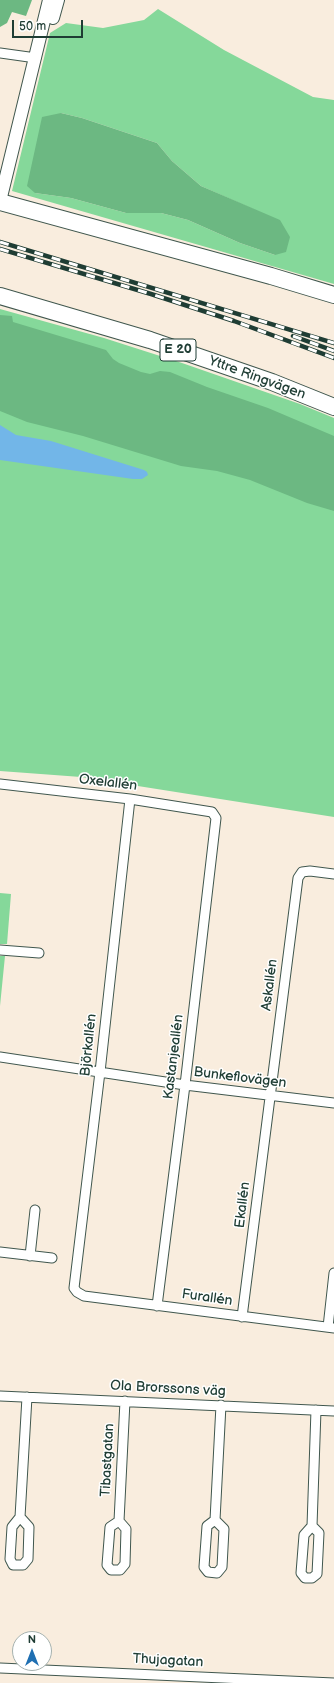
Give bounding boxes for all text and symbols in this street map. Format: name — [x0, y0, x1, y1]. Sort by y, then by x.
scale bar — [14, 12, 85, 38]
text: 50 m — [19, 19, 46, 34]
road number: E 20 — [160, 339, 196, 361]
street label: Yttre Ringvägen — [206, 353, 308, 403]
street label: Oxelallén — [78, 771, 138, 795]
street label: Askallén — [258, 958, 282, 1012]
street label: Björkallén — [77, 1013, 101, 1077]
street label: Kastanjeallén — [160, 1014, 188, 1100]
street label: Bunkeflovägen — [193, 1064, 287, 1092]
street label: Ekallén — [232, 1181, 254, 1229]
street label: Furallén — [180, 1286, 234, 1310]
street label: Ola Brorssons väg — [110, 1378, 226, 1400]
street label: Tibastgatan — [98, 1423, 118, 1497]
north arrow — [12, 1631, 52, 1671]
text: N — [28, 1633, 36, 1646]
street label: Thujagatan — [132, 1651, 204, 1671]

